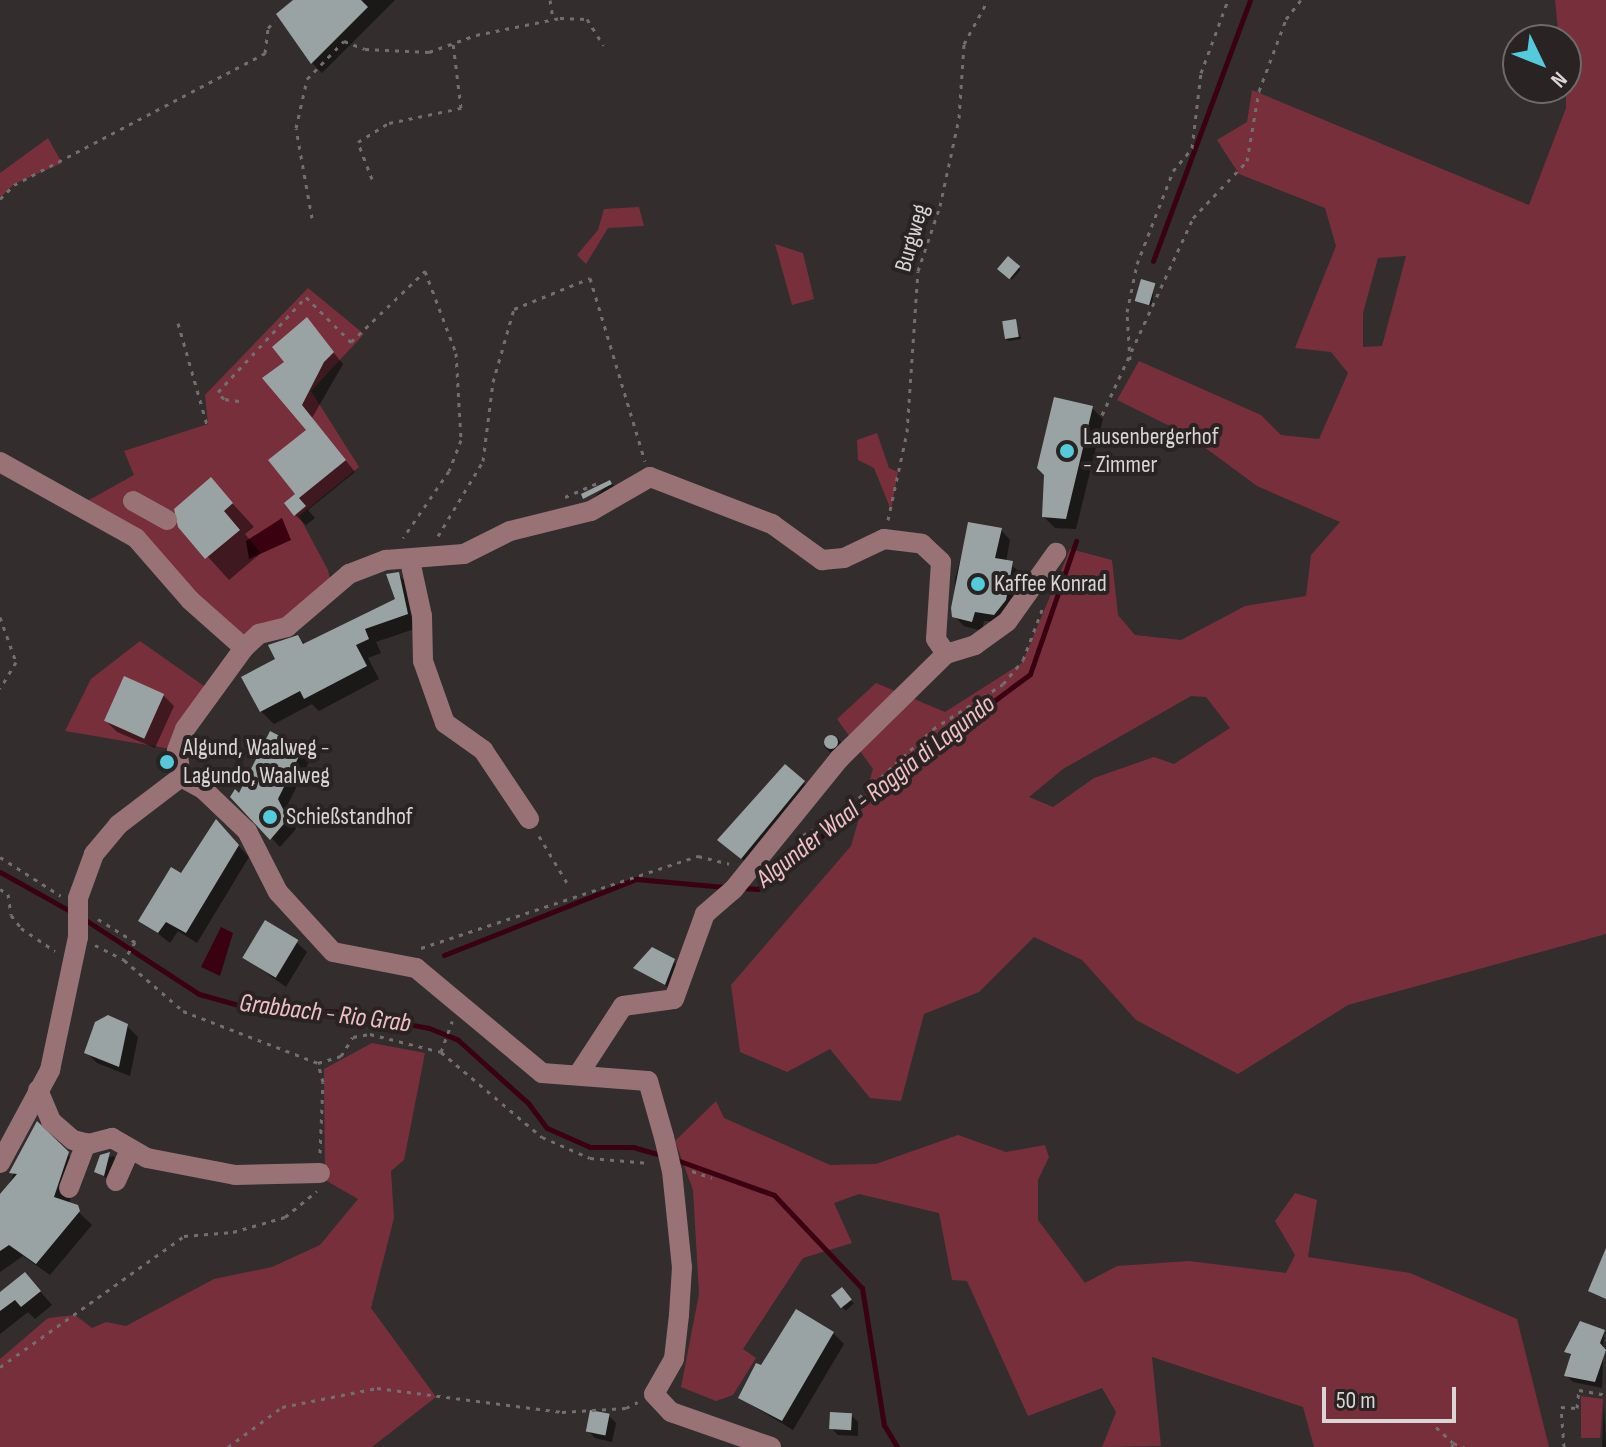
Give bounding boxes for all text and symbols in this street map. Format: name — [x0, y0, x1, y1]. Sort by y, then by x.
north arrow — [1502, 24, 1582, 104]
text: N — [1545, 66, 1572, 93]
street label: Burgweg — [889, 201, 935, 275]
place label: Lausenbergerhof - Zimmer — [1083, 423, 1219, 479]
marker: Lausenbergerhof - Zimmer — [1058, 442, 1076, 460]
place label: Kaffee Konrad — [994, 570, 1107, 598]
marker: Kaffee Konrad — [969, 575, 987, 593]
water label: Algunder Waal - Roggia di Lagundo — [750, 689, 1002, 895]
place label: Algund, Waalweg - Lagundo, Waalweg — [183, 734, 330, 790]
marker: Algund, Waalweg - Lagundo, Waalweg — [158, 753, 176, 771]
place label: Schießstandhof — [286, 803, 413, 831]
marker: Schießstandhof — [261, 808, 279, 826]
water label: Grabbach - Rio Grab — [238, 988, 412, 1040]
scale bar — [1326, 1371, 1460, 1421]
text: 50 m — [1336, 1386, 1376, 1415]

